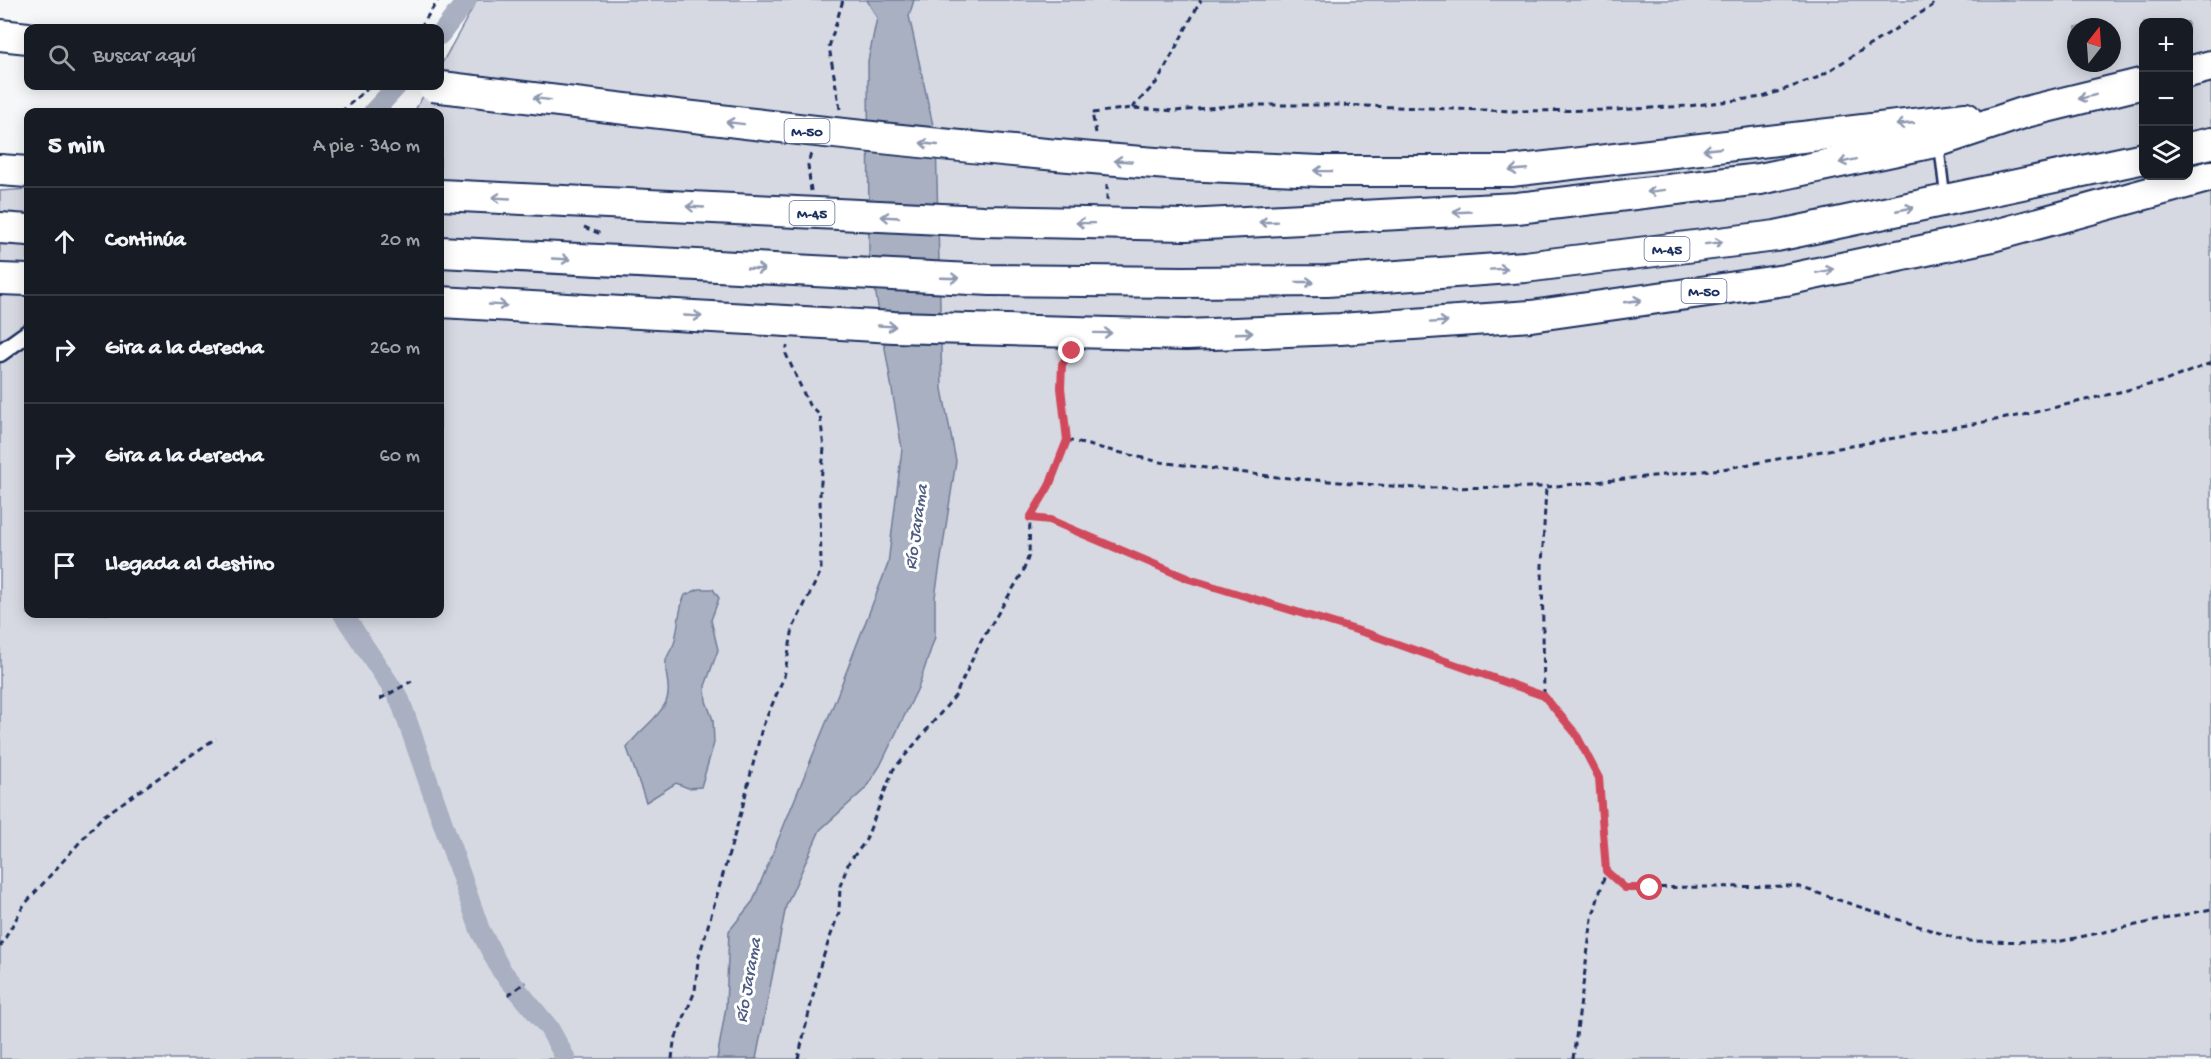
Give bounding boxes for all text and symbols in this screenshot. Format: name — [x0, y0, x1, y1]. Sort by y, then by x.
north arrow — [2067, 18, 2121, 72]
map controls — [2139, 18, 2193, 180]
button: + — [2139, 18, 2193, 72]
search box — [24, 24, 444, 90]
icon: search — [45, 41, 78, 74]
text: Buscar aquí — [93, 44, 196, 70]
button: − — [2139, 72, 2193, 126]
one-way arrow — [2078, 91, 2097, 103]
one-way arrow — [532, 93, 552, 104]
one-way arrow — [726, 117, 746, 128]
road number: M-50 — [784, 119, 830, 143]
one-way arrow — [1896, 119, 1916, 130]
button: layers — [2139, 126, 2193, 180]
text: 5 min — [48, 132, 104, 163]
text: A pie · 340 m — [313, 136, 420, 159]
one-way arrow — [920, 138, 939, 149]
one-way arrow — [1702, 144, 1722, 155]
one-way arrow — [1114, 155, 1134, 166]
one-way arrow — [1839, 156, 1859, 167]
one-way arrow — [1314, 165, 1334, 177]
one-way arrow — [1509, 165, 1528, 176]
one-way arrow — [1647, 186, 1667, 197]
one-way arrow — [491, 192, 511, 203]
road number: M-45 — [790, 201, 834, 225]
one-way arrow — [686, 202, 706, 213]
one-way arrow — [1895, 203, 1915, 214]
one-way arrow — [1453, 206, 1473, 217]
one-way arrow — [881, 211, 901, 222]
one-way arrow — [1258, 217, 1278, 228]
one-way arrow — [1076, 218, 1096, 229]
icon: ahead — [48, 225, 81, 258]
text: Continúa — [105, 228, 186, 254]
text: 20 m — [380, 230, 420, 253]
road number: M-45 — [1644, 237, 1690, 261]
one-way arrow — [1703, 238, 1723, 249]
one-way arrow — [550, 253, 570, 264]
one-way arrow — [745, 263, 765, 274]
one-way arrow — [1489, 263, 1509, 274]
one-way arrow — [1815, 265, 1834, 276]
one-way arrow — [940, 273, 960, 284]
one-way arrow — [1294, 276, 1314, 287]
road number: M-50 — [1682, 279, 1726, 303]
one-way arrow — [1622, 296, 1642, 307]
one-way arrow — [487, 299, 507, 310]
one-way arrow — [682, 310, 702, 321]
one-way arrow — [1428, 316, 1448, 327]
one-way arrow — [877, 321, 897, 332]
one-way arrow — [1093, 327, 1113, 339]
one-way arrow — [1234, 327, 1254, 339]
icon: right — [48, 333, 81, 366]
text: Gira a la derecha — [105, 336, 263, 362]
route end — [1058, 337, 1084, 363]
text: 260 m — [370, 338, 420, 361]
icon: right — [48, 441, 81, 474]
text: Gira a la derecha — [105, 444, 263, 470]
text: 60 m — [380, 446, 420, 469]
water label: Río Jarama — [901, 483, 934, 571]
icon: arrive — [48, 549, 81, 582]
text: Llegada al destino — [105, 552, 275, 578]
route start — [1636, 874, 1662, 900]
water label: Río Jarama — [732, 935, 767, 1024]

